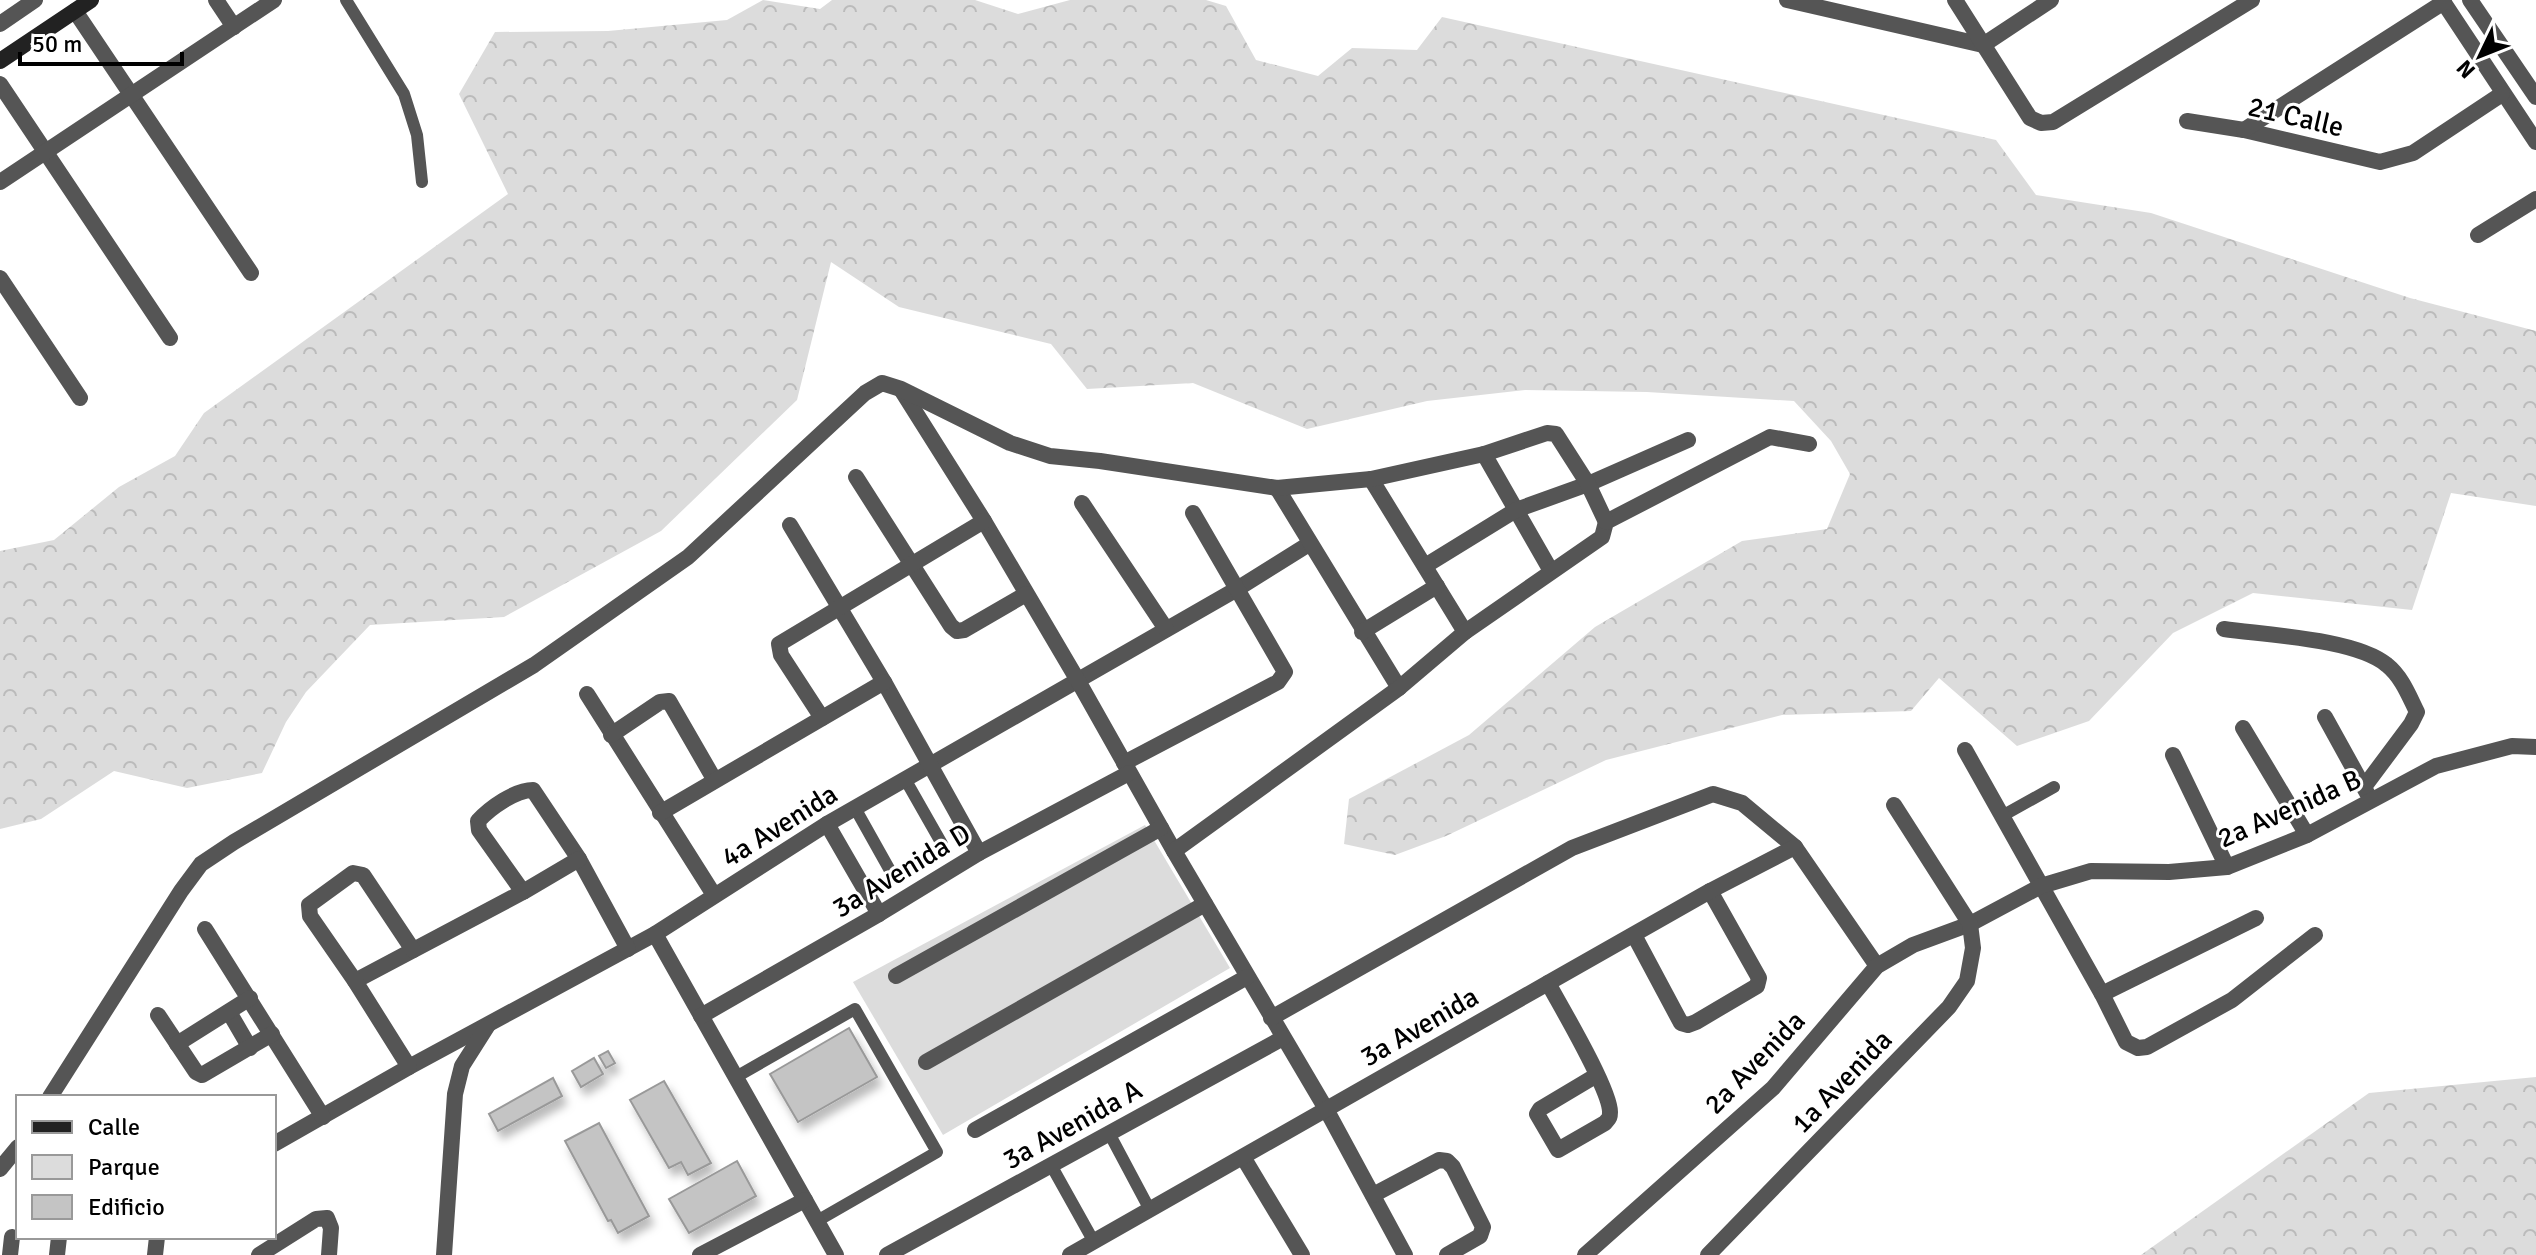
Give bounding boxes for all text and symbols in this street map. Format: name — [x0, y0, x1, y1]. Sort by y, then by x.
scale bar — [20, 16, 182, 66]
north arrow — [2440, 16, 2520, 96]
text: 50 m — [32, 29, 82, 59]
text: N — [2451, 54, 2481, 84]
street label: 21 Calle — [2245, 89, 2347, 144]
street label: 2a Avenida B — [2212, 762, 2366, 856]
street label: 4a Avenida — [715, 777, 844, 875]
street label: 3a Avenida D — [826, 816, 977, 925]
street label: 3a Avenida — [1355, 980, 1484, 1074]
street label: 2a Avenida — [1697, 1004, 1812, 1121]
street label: 1a Avenida — [1784, 1023, 1899, 1140]
street label: 3a Avenida A — [997, 1073, 1148, 1177]
legend — [16, 1095, 276, 1239]
text: Calle — [88, 1112, 140, 1142]
text: Parque — [88, 1152, 160, 1182]
text: Edificio — [88, 1192, 165, 1222]

